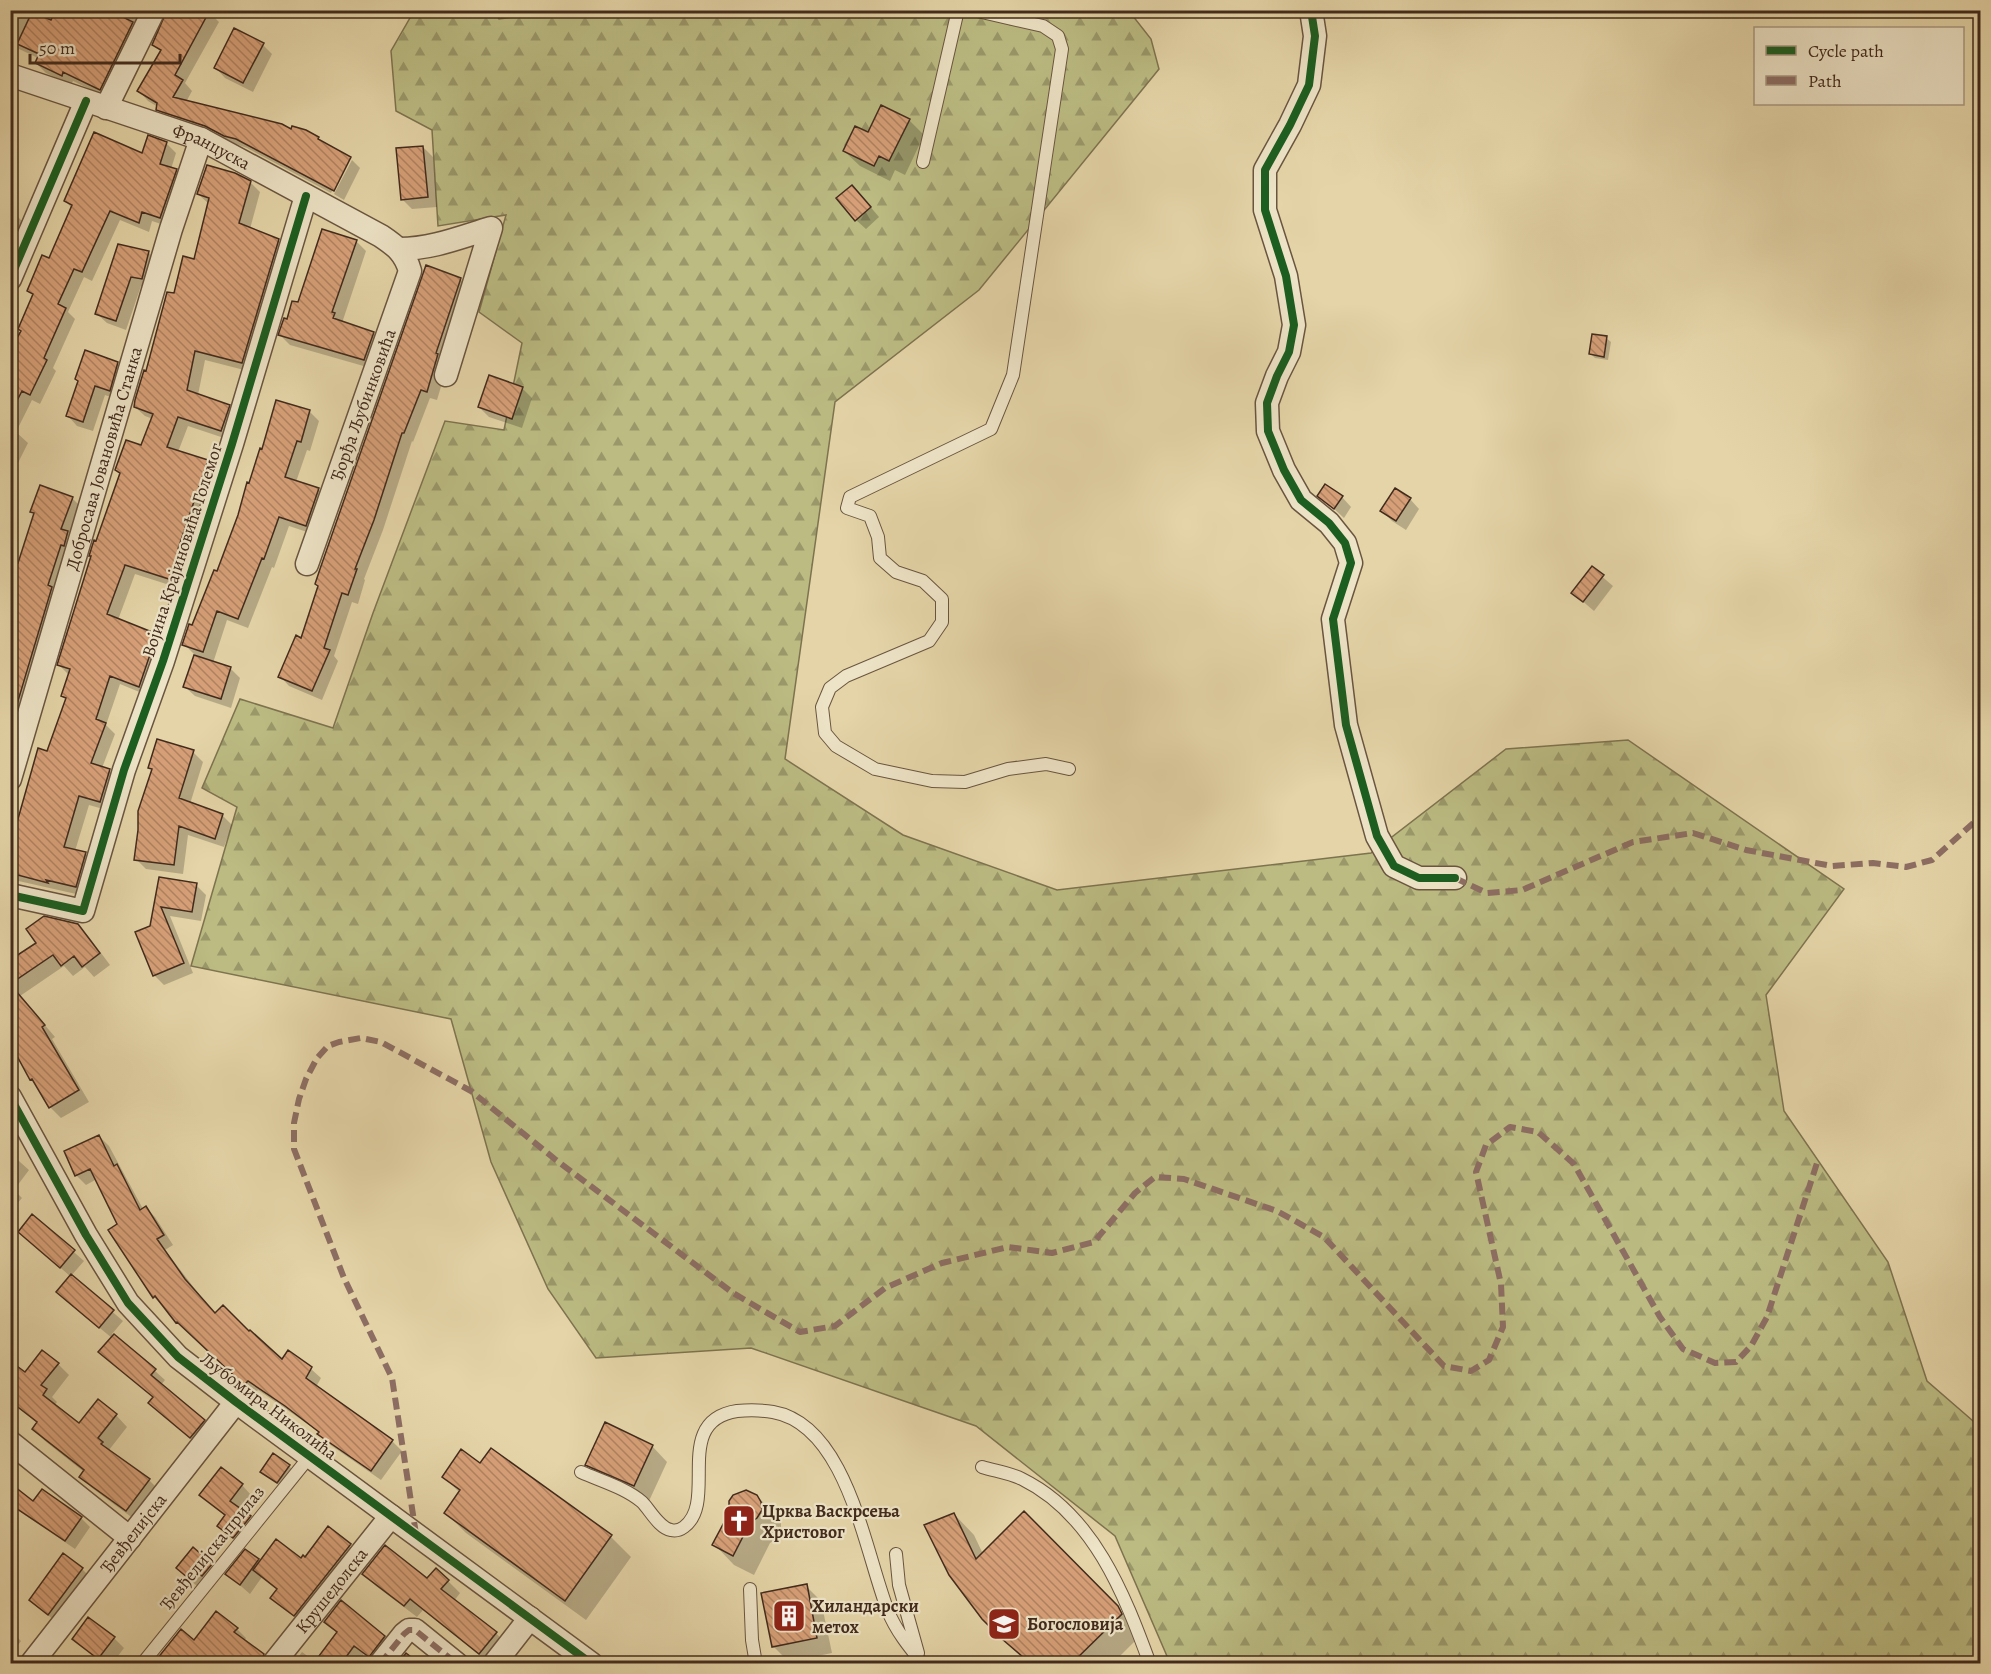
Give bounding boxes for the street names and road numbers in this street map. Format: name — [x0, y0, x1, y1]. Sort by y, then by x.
street label: Француска — [169, 118, 255, 176]
street label: Ђорђа Љубинковића — [324, 325, 402, 485]
street label: Добросава Јовановића Станка — [60, 343, 148, 573]
street label: Војина Крајиновића Големог — [136, 439, 228, 660]
street label: Љубомира Николића — [196, 1347, 343, 1466]
street label: Ђевђелијска прилаз — [154, 1481, 270, 1615]
street label: Ђевђелијска — [94, 1488, 173, 1578]
street label: Крушедолска — [290, 1542, 374, 1638]

